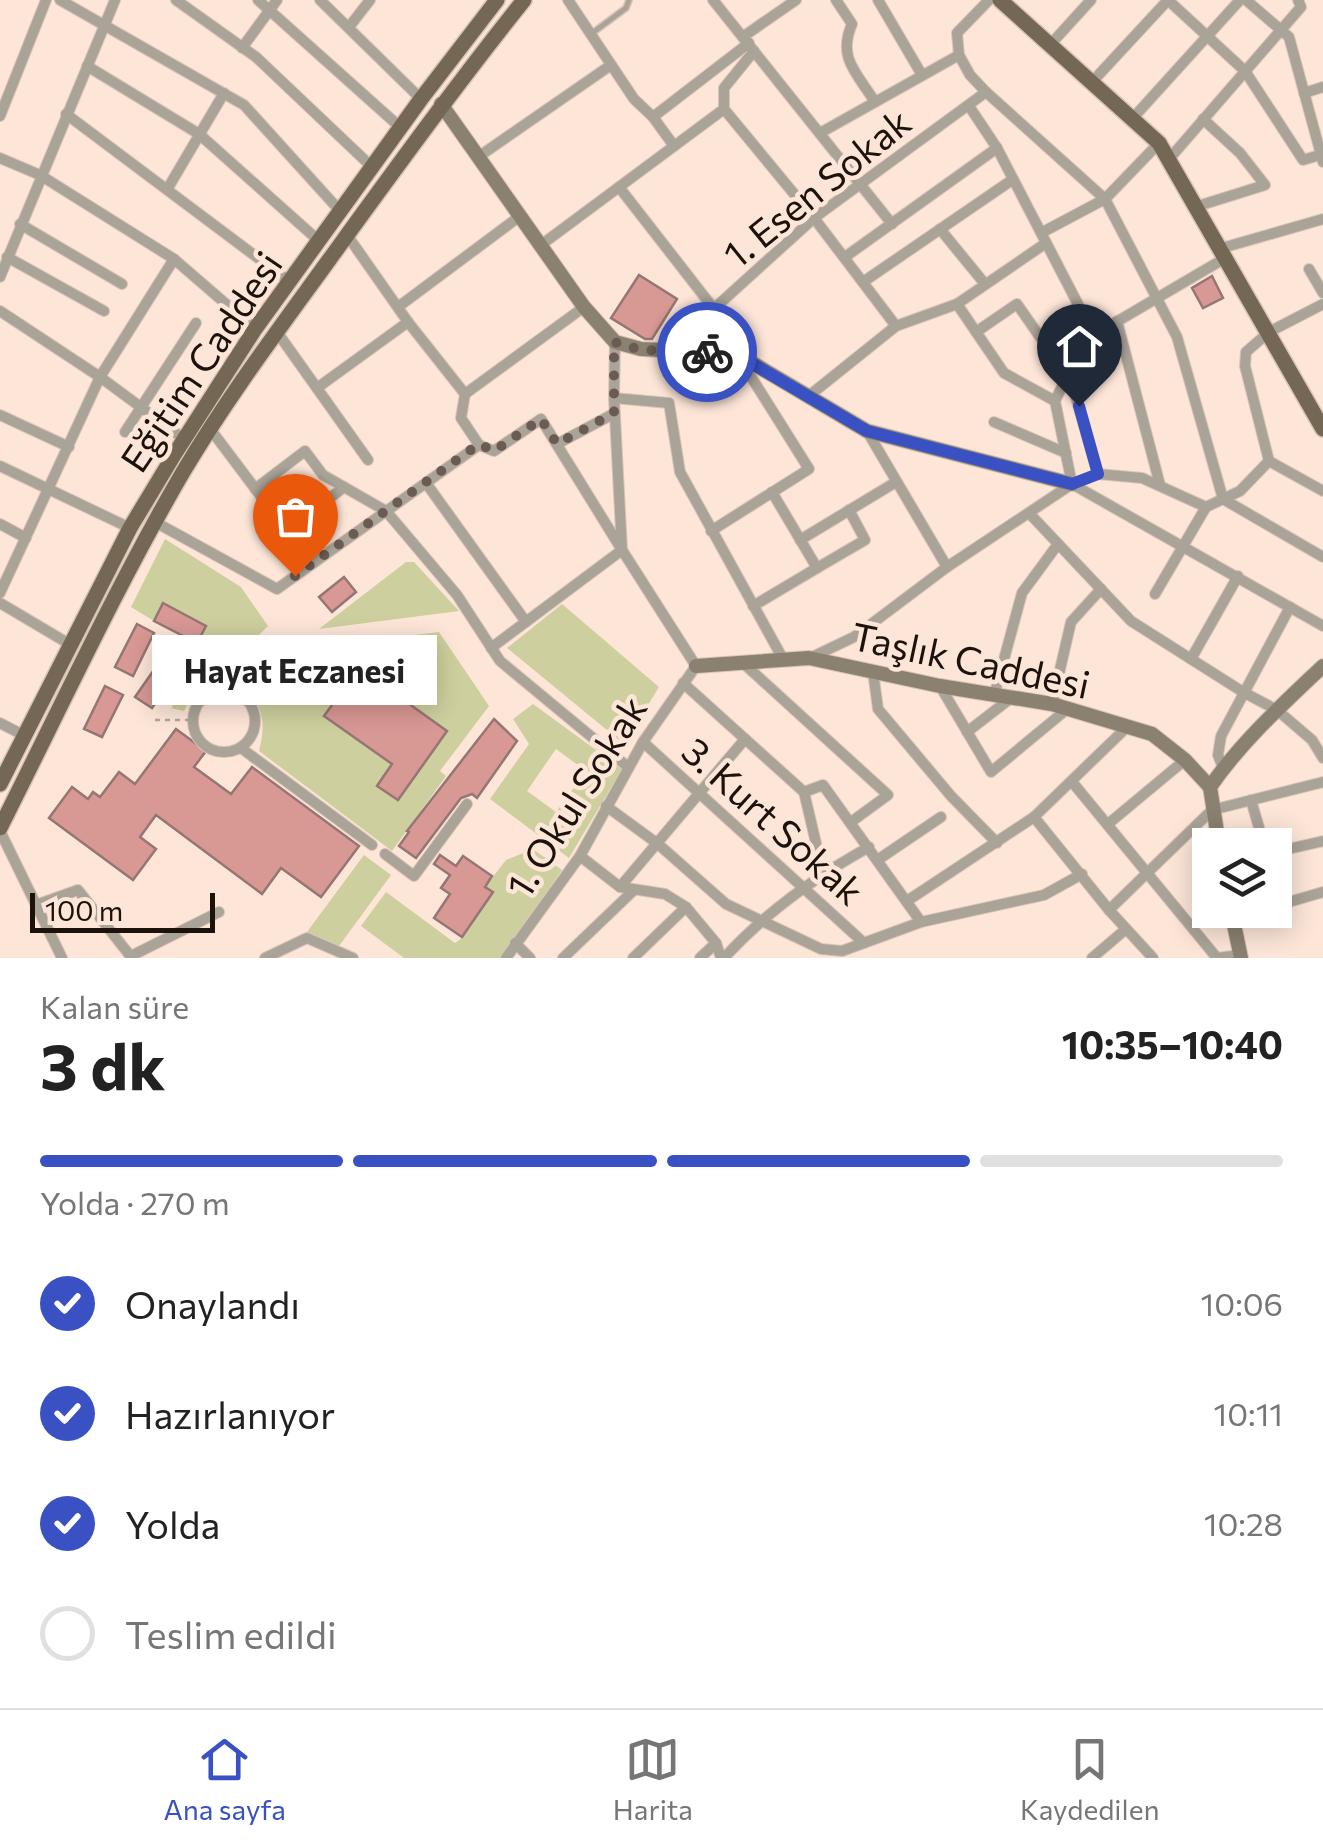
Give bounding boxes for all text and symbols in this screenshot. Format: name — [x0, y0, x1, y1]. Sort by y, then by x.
street label: 1. Esen Sokak — [713, 97, 919, 277]
street label: Eğitim Caddesi — [109, 242, 291, 480]
courier — [657, 302, 757, 402]
pin — [1037, 304, 1122, 407]
icon: home — [1052, 319, 1107, 374]
icon: bike — [680, 325, 735, 380]
pin — [253, 474, 338, 577]
icon: bag — [268, 489, 323, 544]
street label: Taşlık Caddesi — [848, 611, 1094, 707]
callout: Hayat Eczanesi — [152, 636, 438, 706]
text: Hayat Eczanesi — [184, 650, 405, 690]
street label: 1. Okul Sokak — [495, 687, 655, 905]
street label: 3. Kurt Sokak — [674, 726, 874, 914]
map controls — [1192, 828, 1292, 928]
button: layers — [1192, 828, 1292, 928]
scale bar — [30, 888, 215, 933]
text: 100 m — [45, 893, 123, 927]
text: Kalan süre — [40, 986, 189, 1026]
text: 10:35–10:40 — [1062, 1020, 1283, 1067]
text: 3 dk — [40, 1024, 166, 1103]
text: Yolda · 270 m — [40, 1182, 230, 1222]
icon: check — [40, 1276, 95, 1331]
text: Onaylandı — [125, 1280, 300, 1327]
text: 10:06 — [1201, 1283, 1283, 1323]
icon: check — [40, 1386, 95, 1441]
text: Hazırlanıyor — [125, 1390, 335, 1437]
text: 10:11 — [1214, 1393, 1283, 1433]
icon: check — [40, 1496, 95, 1551]
text: Yolda — [125, 1500, 220, 1547]
text: 10:28 — [1204, 1503, 1283, 1543]
text: Teslim edildi — [125, 1610, 337, 1657]
tab: Ana sayfa — [164, 1732, 286, 1826]
tab: Harita — [613, 1732, 693, 1826]
tab: Kaydedilen — [1020, 1732, 1159, 1826]

